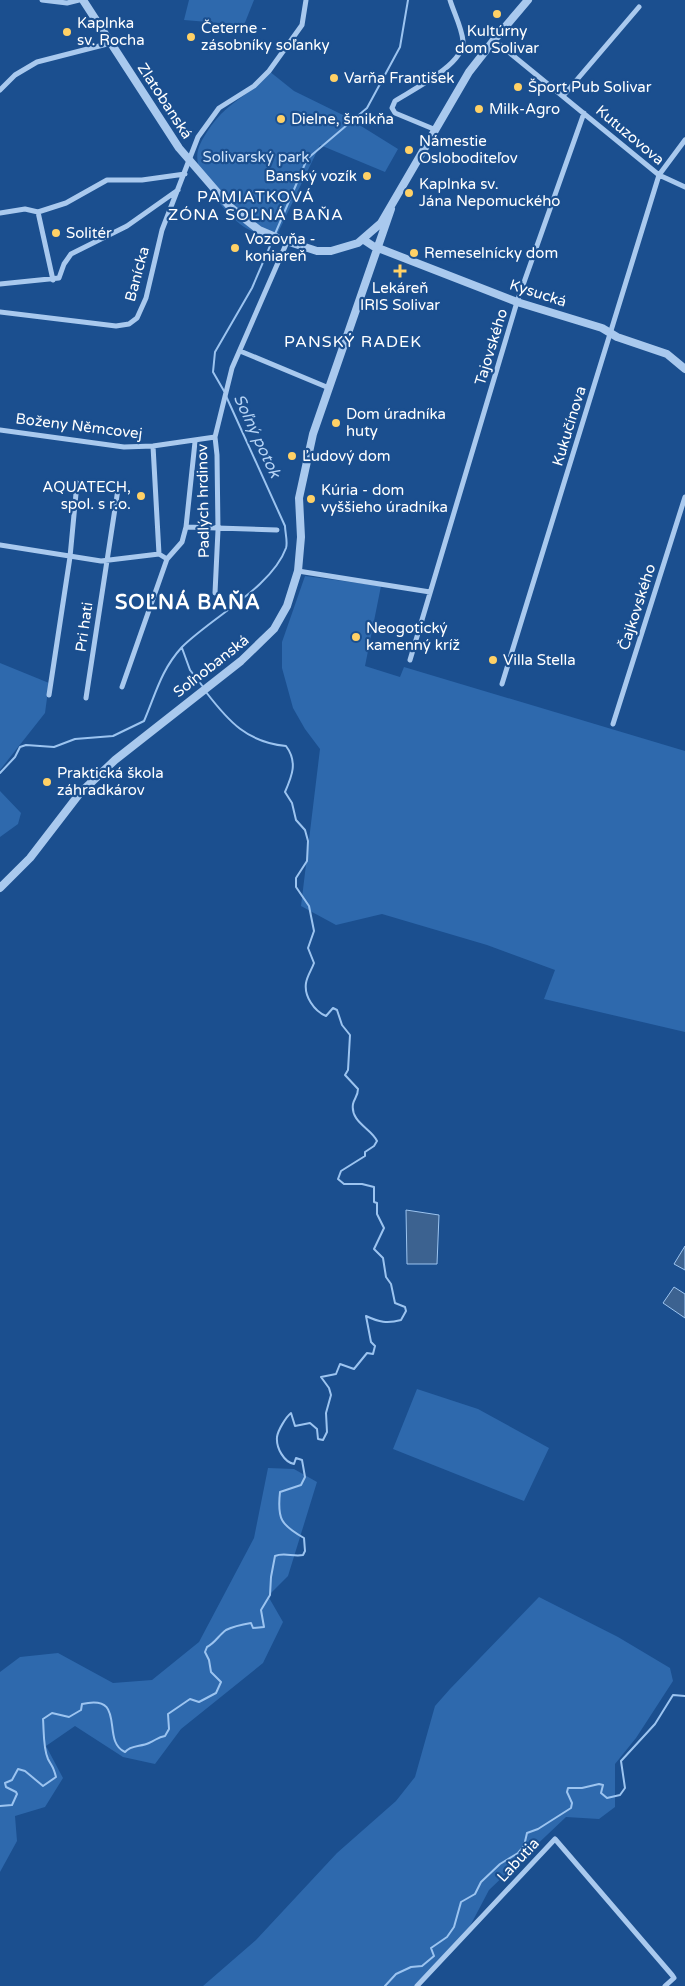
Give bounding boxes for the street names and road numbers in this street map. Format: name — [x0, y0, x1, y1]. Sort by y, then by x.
street label: Zlatobanská — [134, 60, 196, 142]
street label: Kutuzovova — [592, 101, 668, 169]
street label: Banícka — [121, 245, 153, 303]
street label: Kysucká — [507, 275, 569, 311]
street label: Tajovského — [471, 307, 511, 387]
street label: Kukučínova — [548, 384, 590, 468]
street label: Boženy Němcovej — [15, 409, 143, 443]
street label: Padlých hrdinov — [193, 444, 213, 558]
street label: Čajkovského — [615, 562, 659, 652]
street label: Pri hati — [72, 601, 96, 653]
street label: Soľnobanská — [170, 631, 252, 701]
street label: Labutia — [493, 1834, 543, 1886]

